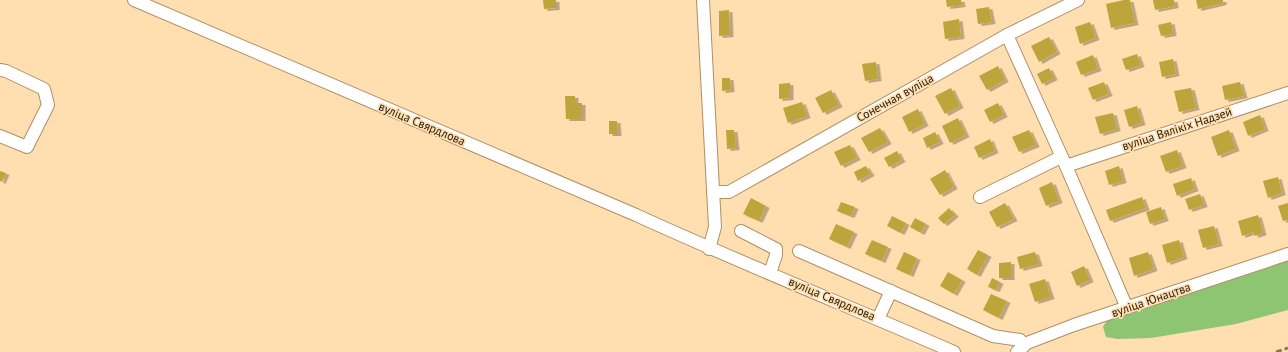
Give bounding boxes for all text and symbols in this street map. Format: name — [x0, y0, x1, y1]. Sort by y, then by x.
street label: Сонечная вуліца — [854, 70, 936, 125]
street label: вуліца Свярдлова — [377, 99, 468, 149]
street label: вуліца Вялікіх Надзей — [1120, 104, 1234, 153]
street label: вуліца Свярдлова — [787, 274, 878, 324]
street label: вуліца Юнацтва — [1109, 279, 1192, 320]

